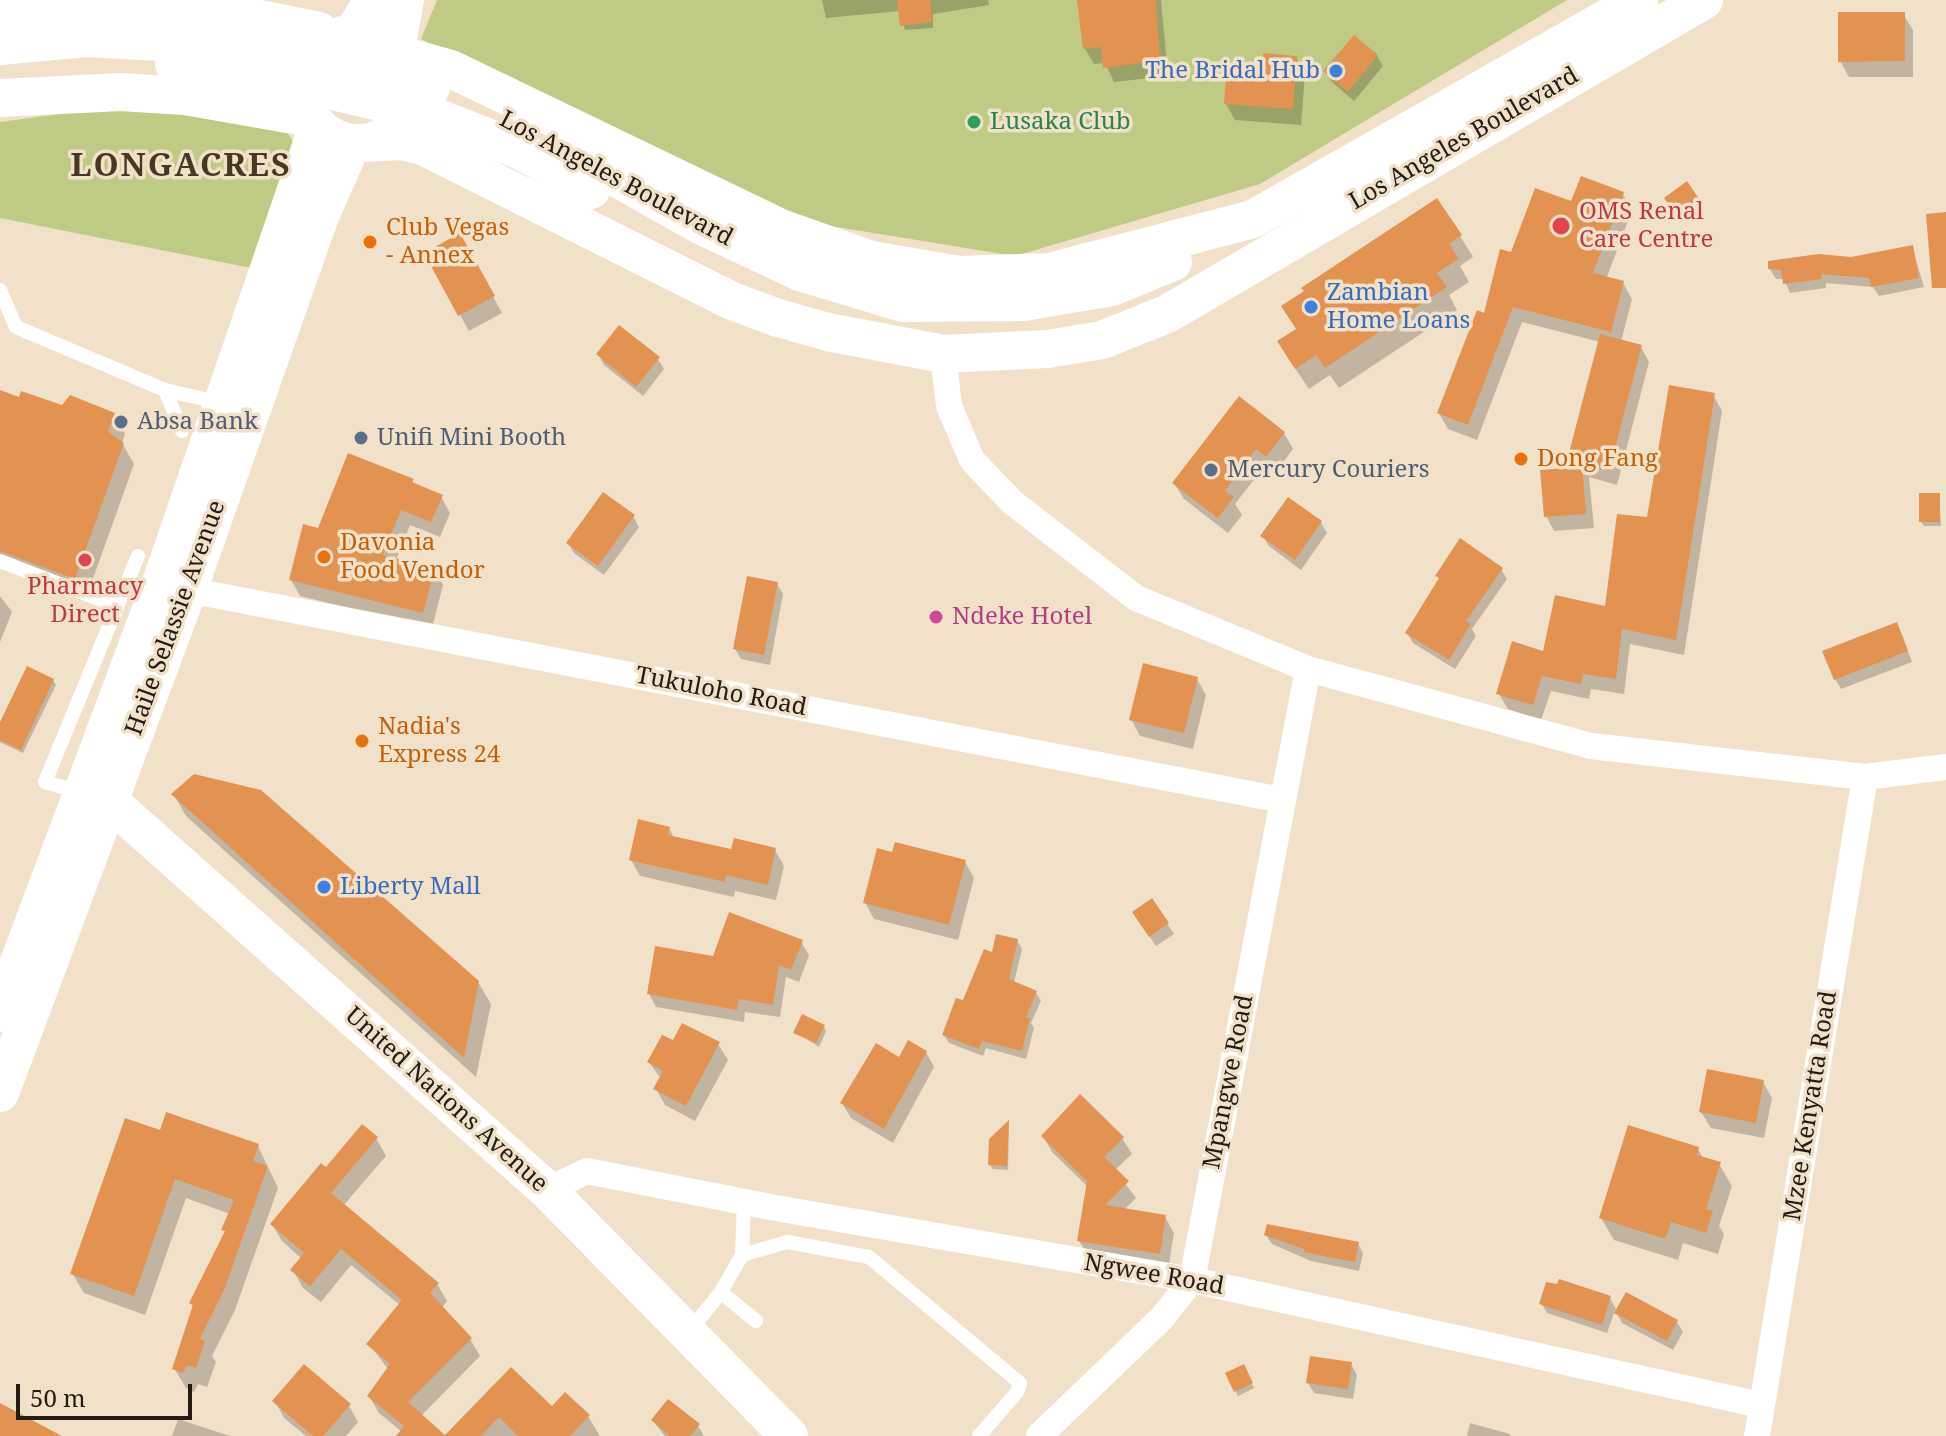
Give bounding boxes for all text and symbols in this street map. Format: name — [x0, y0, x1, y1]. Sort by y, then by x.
place label: The Bridal Hub — [1145, 57, 1320, 85]
marker: The Bridal Hub — [1327, 62, 1345, 80]
street label: Los Angeles Boulevard — [1344, 62, 1584, 216]
street label: Los Angeles Boulevard — [495, 105, 737, 253]
place label: Lusaka Club — [990, 108, 1130, 136]
marker: Lusaka Club — [965, 113, 983, 131]
district label: LONGACRES — [70, 148, 292, 186]
place label: OMS Renal Care Centre — [1579, 198, 1713, 254]
place label: Club Vegas - Annex — [386, 214, 509, 270]
marker: OMS Renal Care Centre — [1550, 215, 1572, 237]
marker: Club Vegas - Annex — [361, 233, 379, 251]
place label: Zambian Home Loans — [1327, 279, 1470, 335]
marker: Zambian Home Loans — [1302, 298, 1320, 316]
place label: Absa Bank — [137, 408, 258, 436]
marker: Absa Bank — [112, 413, 130, 431]
place label: Unifi Mini Booth — [377, 424, 566, 452]
marker: Unifi Mini Booth — [352, 429, 370, 447]
place label: Dong Fang — [1537, 445, 1658, 473]
marker: Dong Fang — [1512, 450, 1530, 468]
place label: Mercury Couriers — [1227, 456, 1430, 484]
marker: Mercury Couriers — [1202, 461, 1220, 479]
street label: Haile Selassie Avenue — [120, 497, 232, 739]
place label: Davonia Food Vendor — [340, 529, 485, 585]
marker: Davonia Food Vendor — [315, 548, 333, 566]
marker: Pharmacy Direct — [76, 551, 94, 569]
place label: Pharmacy Direct — [27, 573, 143, 629]
place label: Ndeke Hotel — [952, 603, 1092, 631]
marker: Ndeke Hotel — [927, 608, 945, 626]
street label: Tukuloho Road — [633, 661, 809, 723]
place label: Nadia's Express 24 — [378, 713, 500, 769]
marker: Nadia's Express 24 — [353, 732, 371, 750]
place label: Liberty Mall — [340, 873, 481, 901]
marker: Liberty Mall — [315, 878, 333, 896]
street label: Mzee Kenyatta Road — [1779, 989, 1843, 1223]
street label: Mpangwe Road — [1198, 992, 1260, 1172]
street label: United Nations Avenue — [339, 1001, 553, 1199]
street label: Ngwee Road — [1082, 1249, 1226, 1301]
scale bar — [20, 1368, 196, 1418]
text: 50 m — [30, 1381, 86, 1414]

